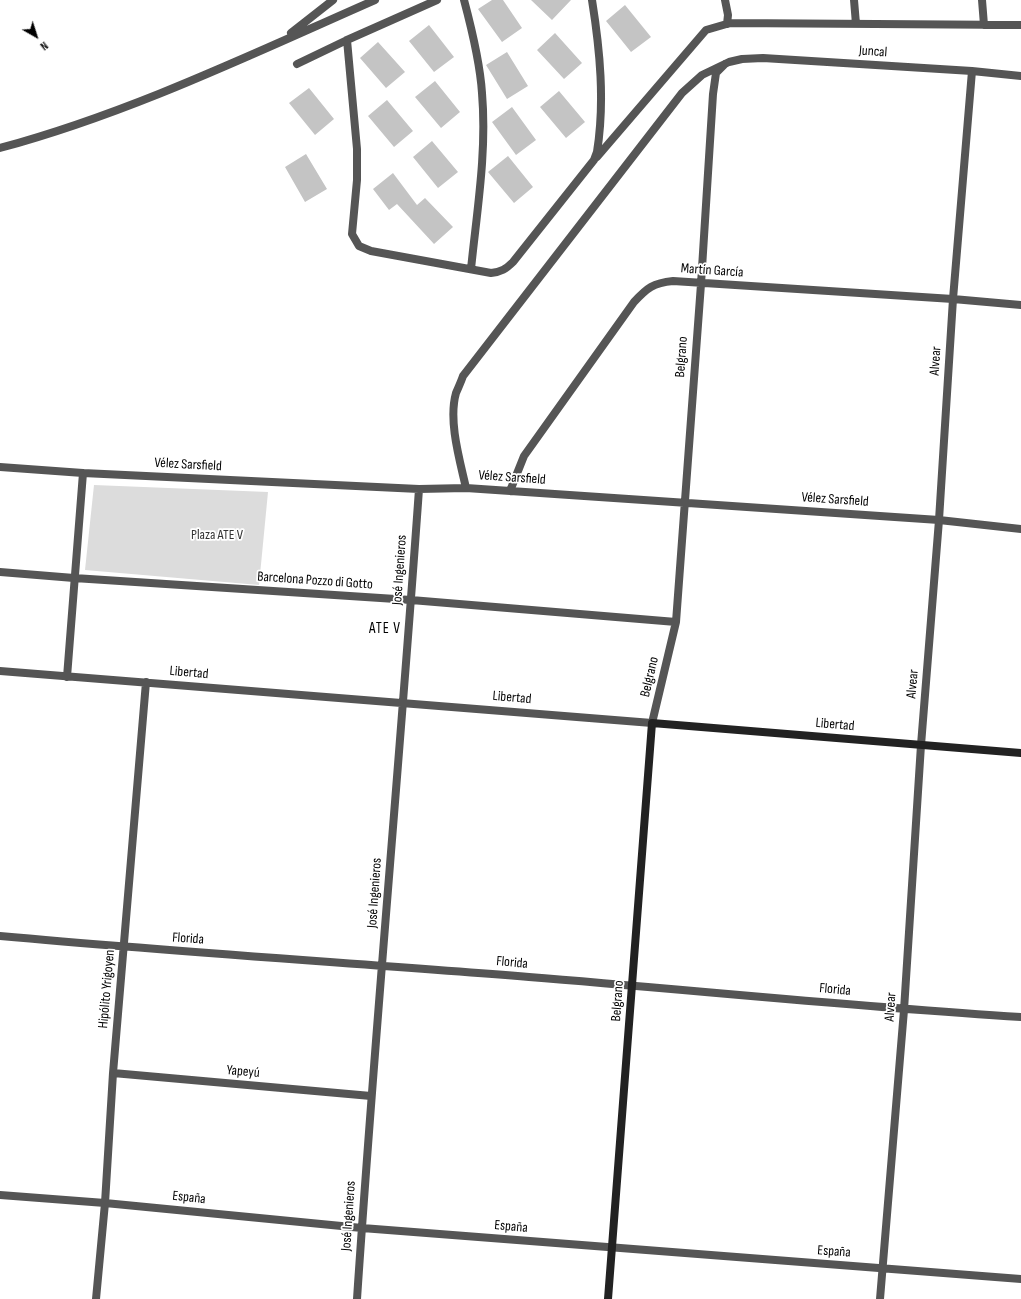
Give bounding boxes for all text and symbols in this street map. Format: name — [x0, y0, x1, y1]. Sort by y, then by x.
north arrow — [16, 16, 56, 56]
text: N — [37, 39, 50, 53]
street label: Juncal — [858, 43, 888, 61]
street label: Martín García — [680, 260, 744, 282]
street label: Belgrano — [672, 336, 692, 378]
street label: Alvear — [927, 346, 945, 376]
street label: Vélez Sarsfield — [154, 455, 222, 475]
street label: Vélez Sarsfield — [478, 467, 546, 489]
street label: Vélez Sarsfield — [801, 489, 869, 511]
park label: Plaza ATE V — [191, 527, 243, 543]
street label: José Ingenieros — [389, 534, 411, 606]
street label: Barcelona Pozzo di Gotto — [257, 569, 373, 593]
district label: ATE V — [369, 620, 401, 638]
street label: Belgrano — [637, 655, 663, 699]
street label: Libertad — [169, 663, 209, 683]
street label: Alvear — [903, 669, 923, 699]
street label: Libertad — [492, 688, 532, 708]
street label: Libertad — [815, 715, 855, 735]
street label: José Ingenieros — [364, 857, 386, 929]
street label: Florida — [172, 930, 204, 948]
street label: Hipólito Yrigoyen — [95, 949, 119, 1029]
street label: Florida — [496, 953, 528, 973]
street label: Belgrano — [608, 980, 628, 1022]
street label: Florida — [819, 980, 851, 1000]
street label: Alvear — [882, 992, 900, 1022]
street label: Yapeyú — [226, 1062, 260, 1082]
street label: José Ingenieros — [338, 1180, 360, 1252]
street label: España — [172, 1188, 206, 1208]
street label: España — [494, 1217, 528, 1237]
street label: España — [817, 1242, 851, 1262]

